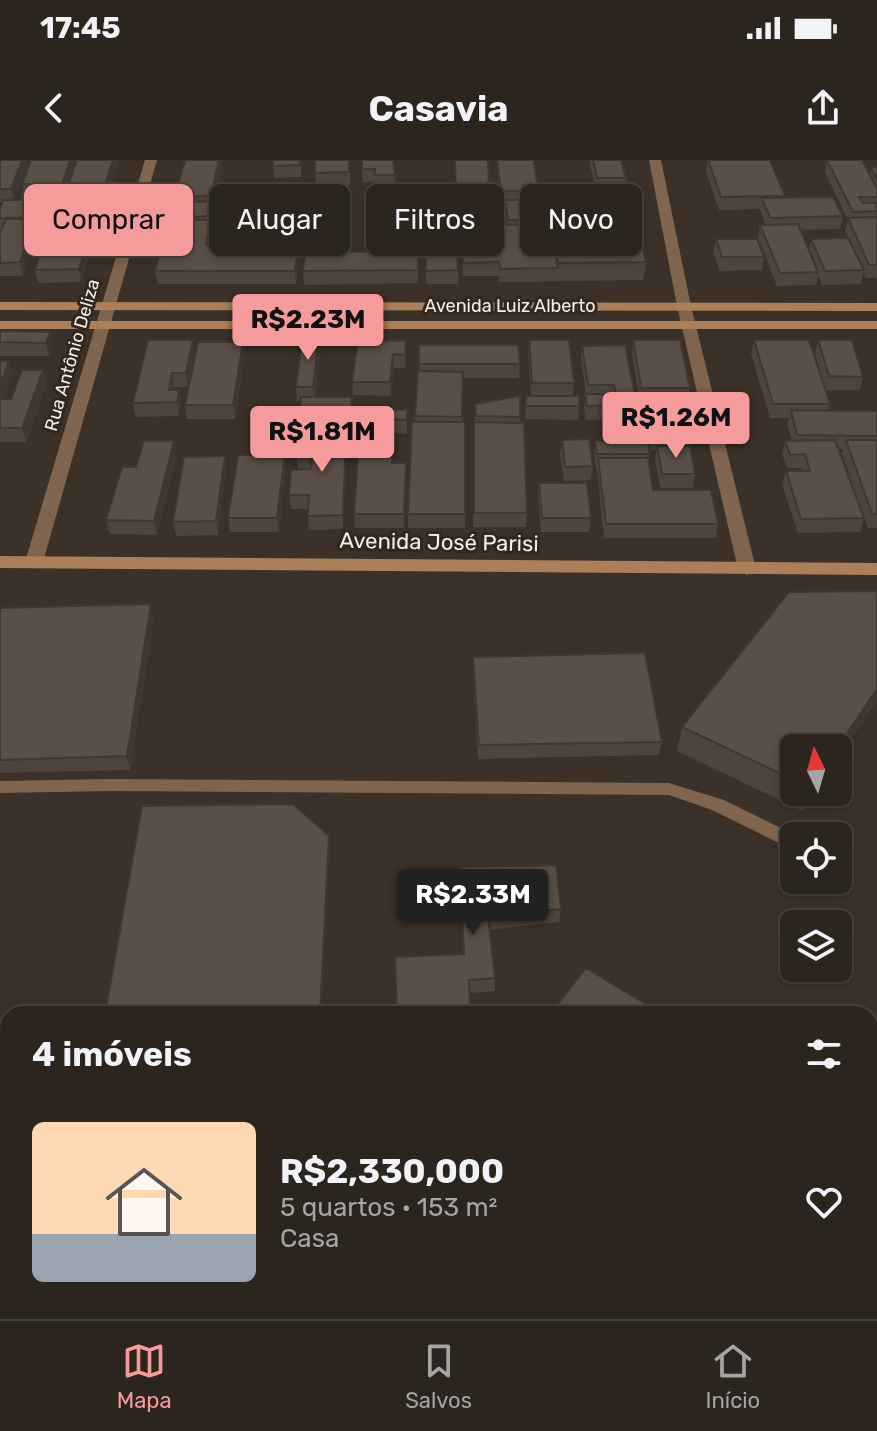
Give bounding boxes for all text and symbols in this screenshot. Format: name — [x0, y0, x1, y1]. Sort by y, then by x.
text: 17:45 — [40, 10, 121, 46]
icon: back — [32, 86, 76, 130]
icon: share — [801, 86, 845, 130]
text: Casavia — [368, 87, 509, 130]
chip: Comprar — [24, 184, 193, 256]
chip: Alugar — [209, 184, 350, 256]
chip: Filtros — [366, 184, 504, 256]
chip: Novo — [520, 184, 642, 256]
street label: Rua Antônio Deliza — [40, 276, 104, 434]
pin: R$2.23M — [234, 294, 382, 362]
street label: Avenida Luiz Alberto — [424, 295, 596, 317]
text: R$2.23M — [250, 304, 366, 335]
pin: R$1.26M — [602, 392, 750, 460]
text: R$1.26M — [621, 402, 732, 433]
pin: R$1.81M — [248, 406, 396, 474]
text: R$1.81M — [268, 416, 376, 447]
street label: Avenida José Parisi — [339, 527, 539, 557]
north arrow — [780, 734, 852, 806]
map controls — [780, 734, 852, 982]
button: locate — [780, 822, 852, 894]
pin: R$2.33M — [399, 869, 547, 937]
text: R$2.33M — [415, 879, 531, 910]
button: layers — [780, 910, 852, 982]
icon: filters — [802, 1032, 846, 1076]
text: 4 imóveis — [32, 1034, 192, 1075]
text: R$2,330,000 — [280, 1151, 504, 1192]
icon: home — [96, 1154, 192, 1250]
icon: heart — [802, 1180, 846, 1224]
text: 5 quartos · 153 m² — [280, 1192, 497, 1223]
text: Casa — [280, 1223, 339, 1254]
tab: Mapa — [117, 1339, 172, 1414]
tab: Salvos — [405, 1339, 472, 1414]
tab: Início — [705, 1339, 760, 1414]

